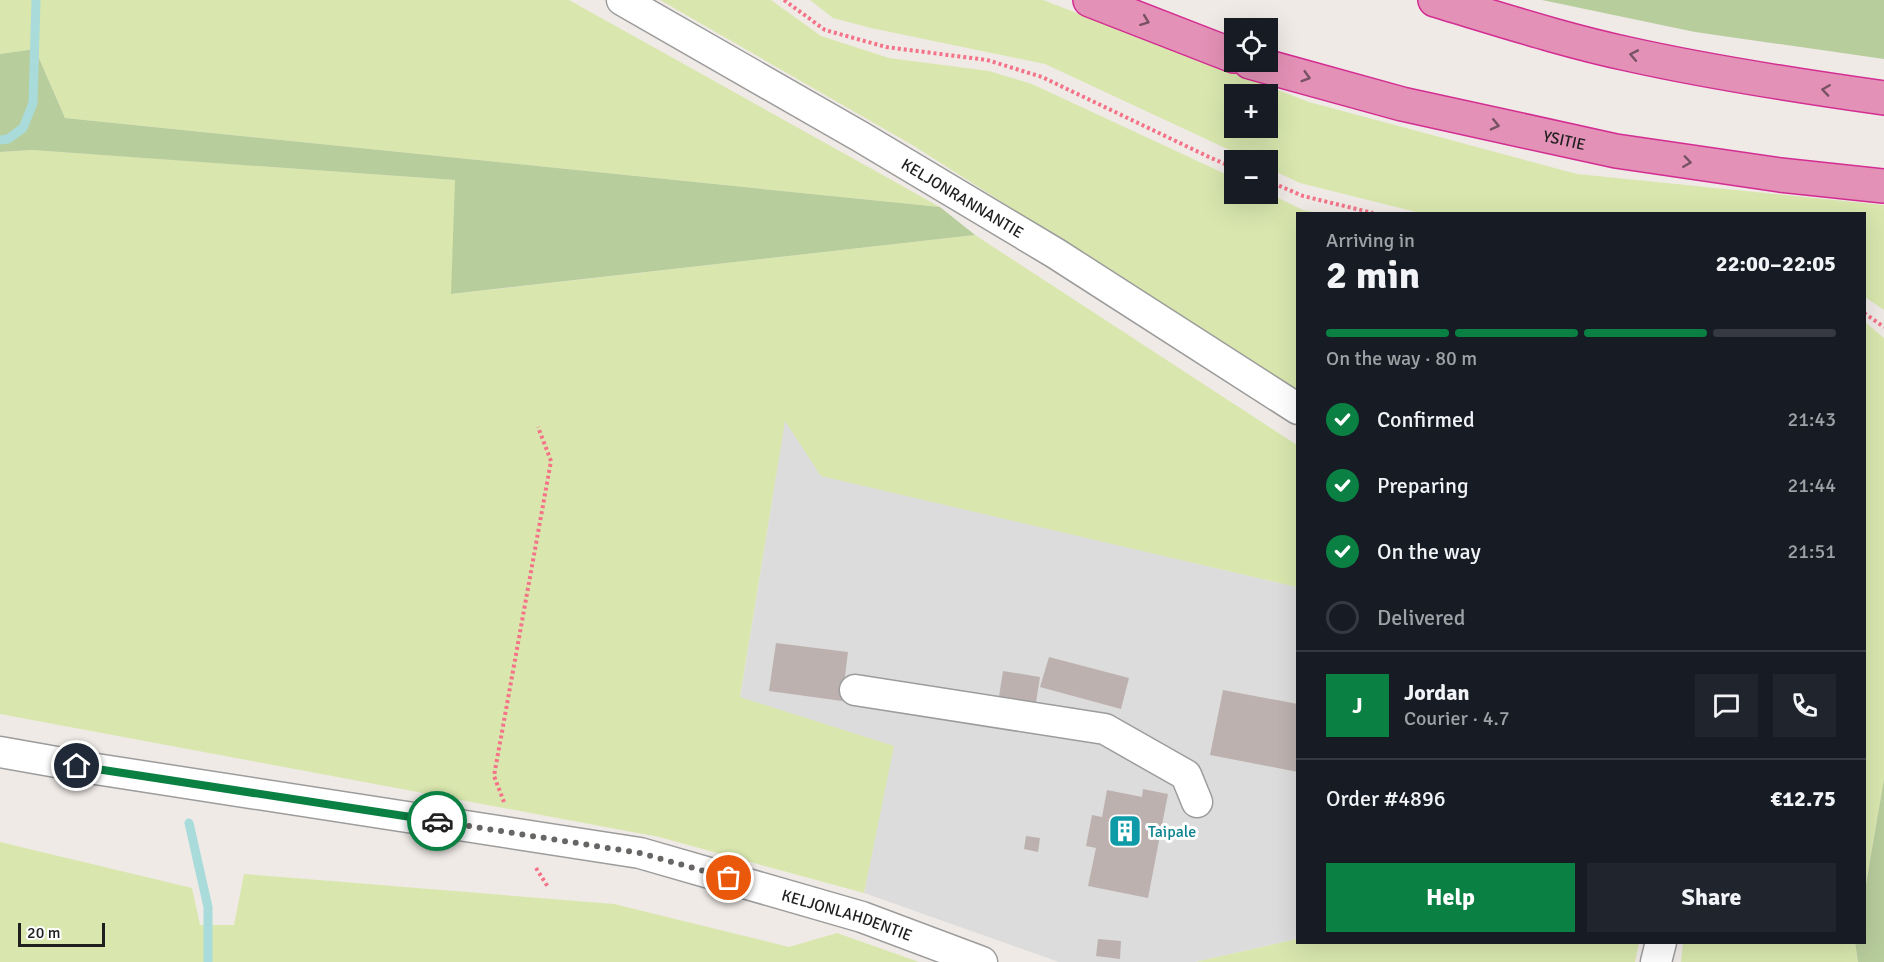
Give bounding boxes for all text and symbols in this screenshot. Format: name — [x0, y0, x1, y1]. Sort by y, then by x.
one-way arrow — [1139, 14, 1150, 26]
map controls — [1224, 18, 1278, 204]
button: locate — [1224, 18, 1278, 72]
one-way arrow — [1630, 49, 1640, 62]
one-way arrow — [1301, 70, 1311, 83]
button: + — [1224, 84, 1278, 138]
one-way arrow — [1822, 84, 1831, 96]
one-way arrow — [1490, 118, 1500, 131]
street label: YSITIE — [1541, 126, 1587, 155]
button: − — [1224, 150, 1278, 204]
street label: KELJONRANNANTIE — [898, 154, 1027, 243]
one-way arrow — [1682, 155, 1691, 167]
text: Arriving in — [1326, 228, 1415, 253]
text: 22:00–22:05 — [1716, 250, 1836, 277]
text: 2 min — [1326, 251, 1420, 299]
text: On the way · 80 m — [1326, 346, 1477, 371]
icon: check — [1326, 403, 1359, 436]
text: Confirmed — [1377, 406, 1475, 433]
text: 21:43 — [1787, 407, 1836, 432]
icon: check — [1326, 469, 1359, 502]
text: Preparing — [1377, 472, 1469, 499]
text: 21:44 — [1787, 473, 1836, 498]
icon: check — [1326, 535, 1359, 568]
text: On the way — [1377, 538, 1481, 565]
text: 21:51 — [1787, 539, 1836, 564]
text: Delivered — [1377, 604, 1465, 631]
button: chat — [1695, 674, 1758, 737]
button: phone — [1773, 674, 1836, 737]
text: Jordan — [1404, 679, 1470, 706]
text: J — [1352, 692, 1363, 719]
text: Courier · 4.7 — [1404, 706, 1510, 731]
pin — [51, 740, 102, 791]
icon: home — [60, 749, 93, 782]
text: Order #4896 — [1326, 785, 1446, 812]
text: €12.75 — [1770, 785, 1836, 812]
courier — [407, 791, 467, 851]
icon: car — [421, 805, 454, 838]
building icon: Taipale — [1107, 813, 1143, 849]
place label: Taipale — [1148, 822, 1196, 842]
pin — [703, 852, 754, 903]
icon: bag — [712, 861, 745, 894]
button: Help — [1326, 863, 1575, 932]
button: Share — [1587, 863, 1836, 932]
street label: KELJONLAHDENTIE — [779, 885, 915, 946]
scale bar — [18, 920, 105, 948]
text: 20 m — [27, 923, 61, 943]

